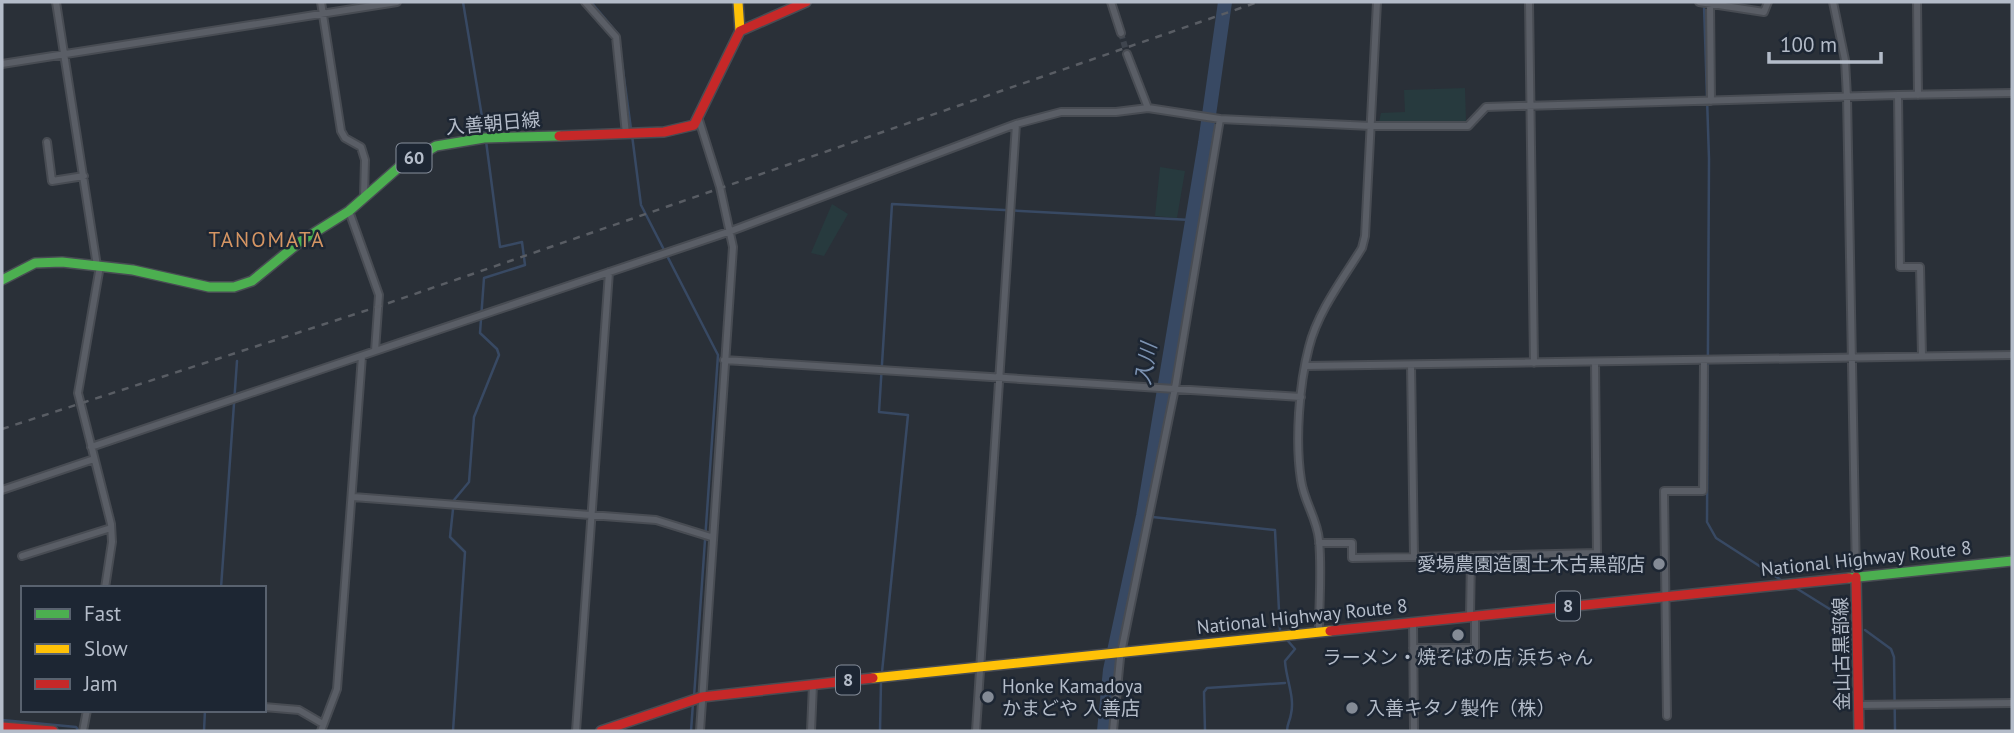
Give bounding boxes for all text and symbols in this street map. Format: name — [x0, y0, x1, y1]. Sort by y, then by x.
scale bar — [1769, 21, 1881, 65]
text: 100 m — [1780, 31, 1837, 58]
street label: 入善朝日線 — [445, 107, 541, 139]
road number: 60 — [396, 144, 432, 173]
district label: TANOMATA — [208, 226, 326, 253]
water label: 入川 — [1129, 339, 1162, 387]
street label: National Highway Route 8 — [1760, 535, 1972, 581]
place label: 愛場農園造園土木古黒部店 — [1417, 552, 1645, 576]
marker: 愛場農園造園土木古黒部店 — [1651, 556, 1667, 572]
legend — [21, 586, 266, 712]
road number: 8 — [1556, 592, 1580, 620]
street label: National Highway Route 8 — [1196, 593, 1408, 639]
street label: 金山古黒部線 — [1828, 597, 1854, 711]
text: Fast — [84, 600, 121, 627]
marker: ラーメン・焼そばの店 浜ちゃん — [1450, 627, 1466, 643]
text: Slow — [84, 635, 128, 662]
place label: ラーメン・焼そばの店 浜ちゃん — [1323, 645, 1593, 669]
road number: 8 — [836, 666, 860, 694]
text: Jam — [83, 670, 118, 697]
place label: Honke Kamadoya かまどや 入善店 — [1002, 674, 1143, 720]
marker: Honke Kamadoya かまどや 入善店 — [980, 689, 996, 705]
place label: 入善キタノ製作（株） — [1366, 696, 1555, 720]
marker: 入善キタノ製作（株） — [1344, 700, 1360, 716]

